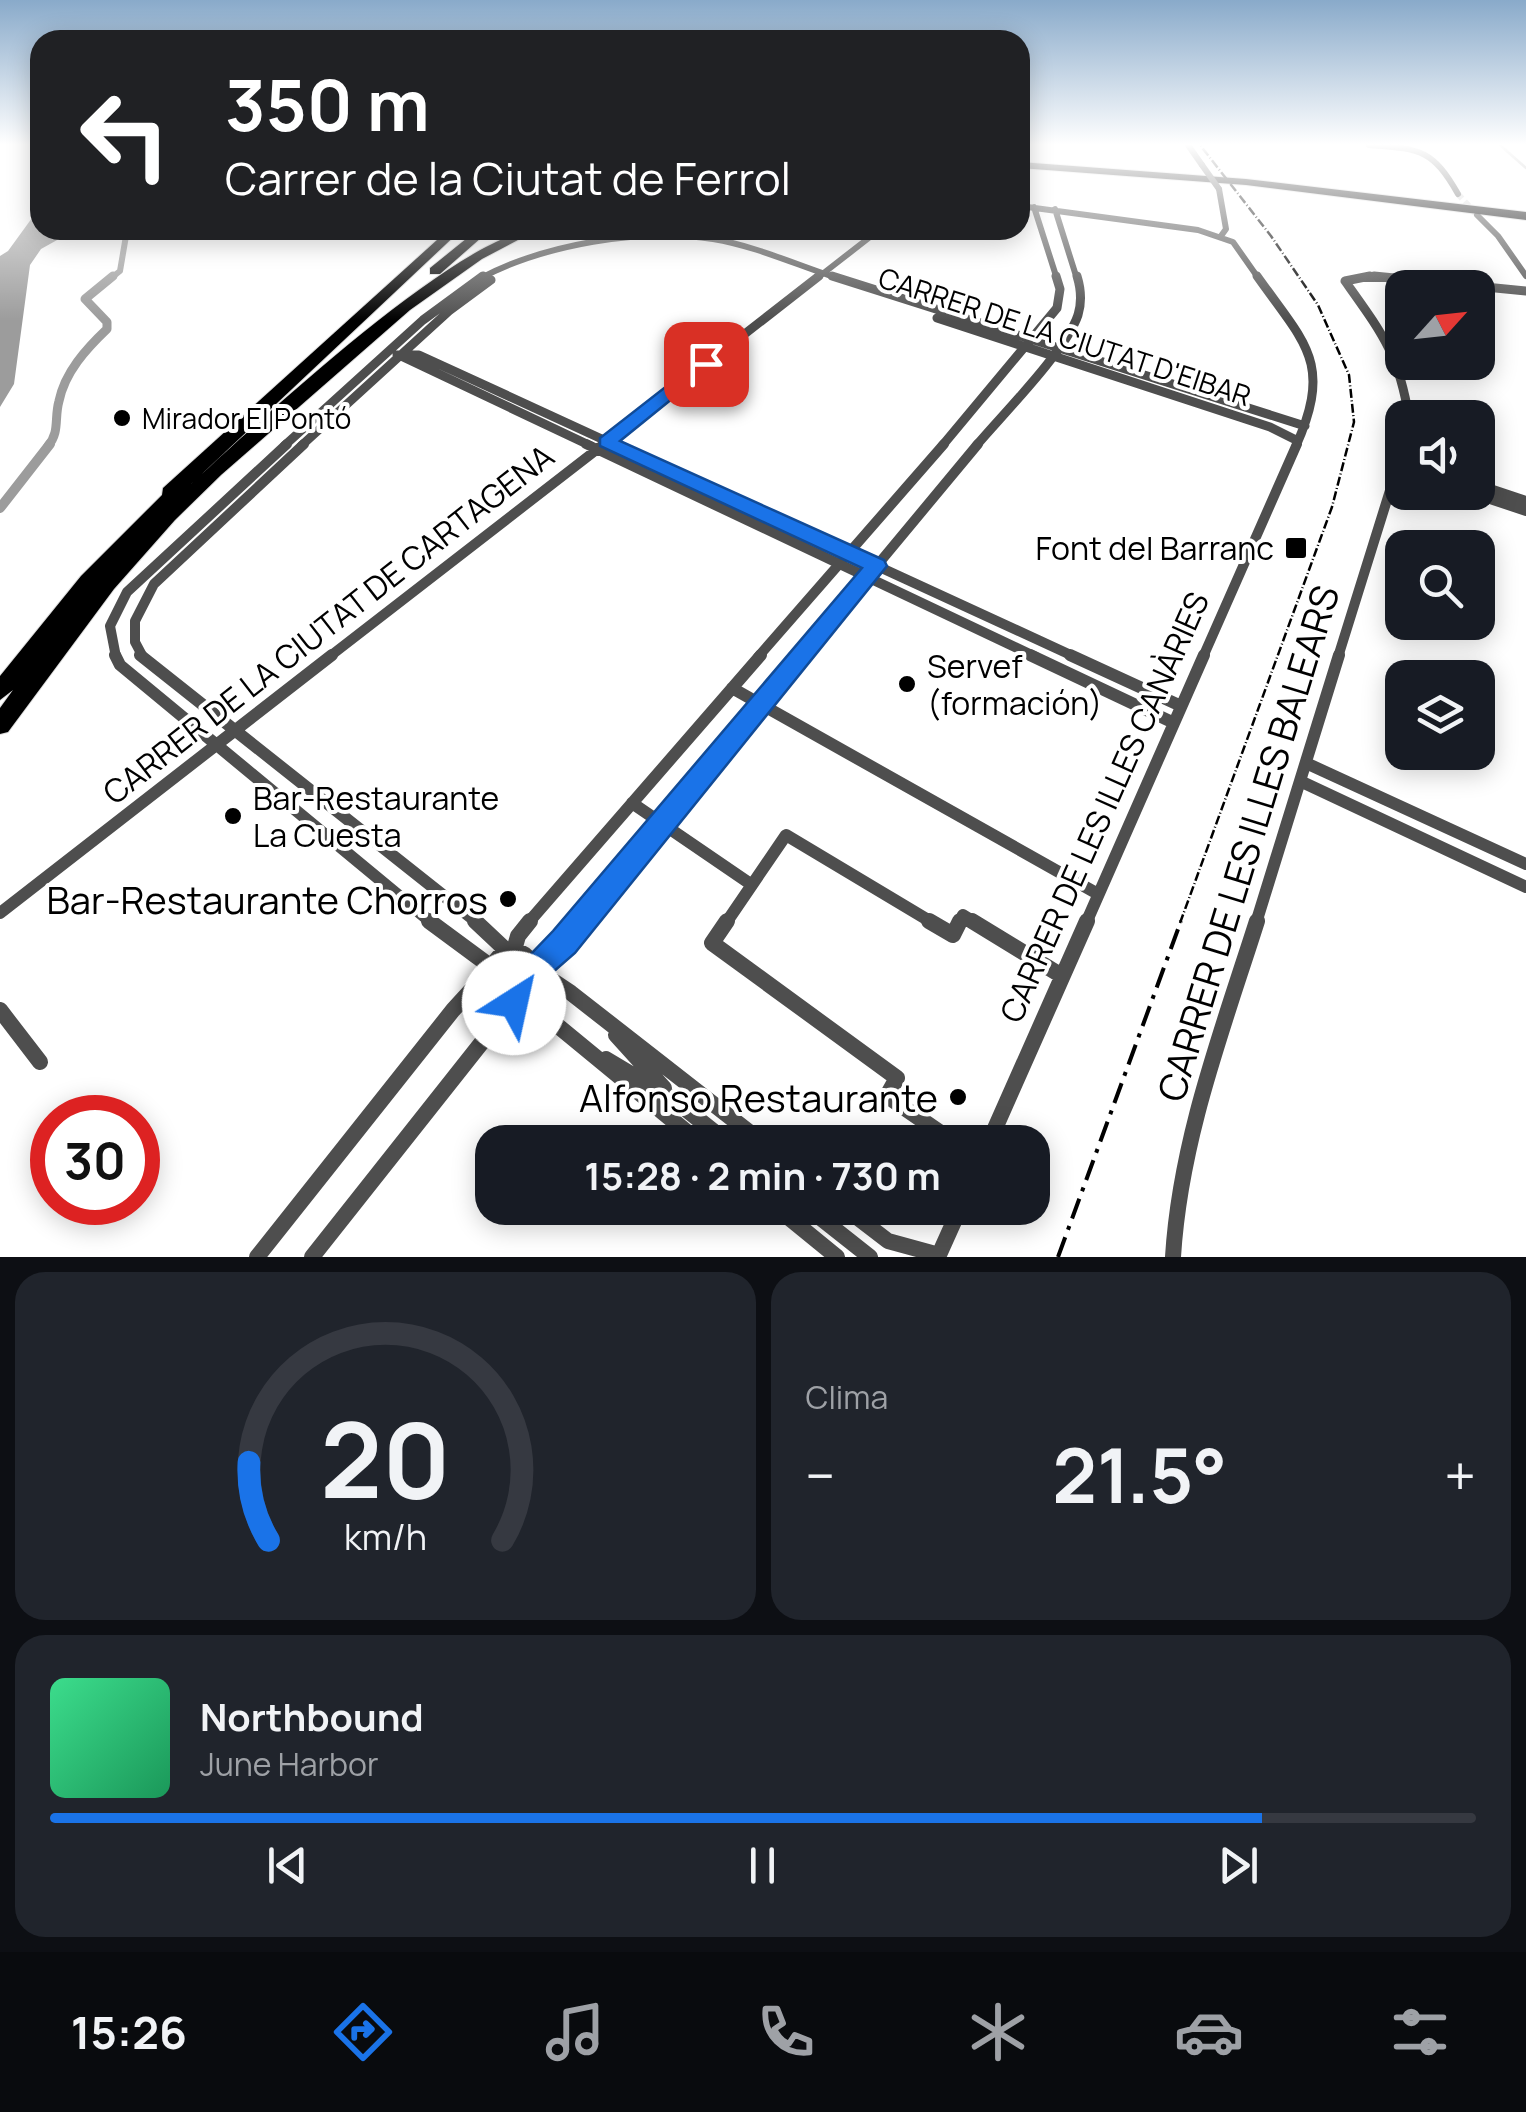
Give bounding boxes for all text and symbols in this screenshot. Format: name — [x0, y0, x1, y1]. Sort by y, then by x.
text: 350 m — [225, 56, 430, 152]
icon: left — [60, 70, 190, 200]
text: Carrer de la Ciutat de Ferrol — [225, 147, 791, 209]
street label: CARRER DE LA CIUTAT D'EIBAR — [874, 258, 1256, 414]
north arrow — [1385, 270, 1495, 380]
map controls — [1385, 270, 1495, 770]
pin — [664, 322, 749, 407]
icon: arrive — [679, 337, 734, 392]
place label: Mirador El Pontó — [142, 399, 351, 437]
button: sound — [1385, 400, 1495, 510]
marker: Mirador El Pontó — [111, 407, 133, 429]
street label: CARRER DE LA CIUTAT DE CARTAGENA — [93, 434, 563, 814]
place label: Font del Barranc — [1035, 526, 1274, 570]
button: search — [1385, 530, 1495, 640]
marker: Font del Barranc — [1283, 535, 1309, 561]
street label: CARRER DE LES ILLES BALEARS — [1144, 579, 1350, 1107]
street label: CARRER DE LES ILLES CANÀRIES — [989, 585, 1219, 1029]
place label: Servef (formación) — [927, 644, 1102, 725]
button: layers — [1385, 660, 1495, 770]
marker: Servef (formación) — [896, 673, 918, 695]
place label: Bar-Restaurante La Cuesta — [253, 776, 499, 857]
marker: Bar-Restaurante La Cuesta — [222, 805, 244, 827]
place label: Bar-Restaurante Chorros — [47, 873, 488, 925]
marker: Bar-Restaurante Chorros — [497, 888, 519, 910]
position arrow — [462, 951, 566, 1055]
place label: Alfonso Restaurante — [579, 1071, 938, 1123]
marker: Alfonso Restaurante — [947, 1086, 969, 1108]
speed limit sign: 30 — [30, 1095, 160, 1225]
text: 15:28 · 2 min · 730 m — [584, 1149, 941, 1201]
text: Clima — [806, 1375, 888, 1419]
text: 20 — [320, 1387, 450, 1529]
text: 21.5° — [1052, 1423, 1227, 1526]
text: − — [806, 1437, 835, 1513]
text: + — [1444, 1437, 1476, 1513]
text: km/h — [344, 1512, 427, 1561]
text: Northbound — [200, 1690, 424, 1742]
text: June Harbor — [200, 1742, 378, 1786]
icon: previous — [260, 1838, 315, 1893]
icon: pause — [735, 1838, 790, 1893]
icon: next — [1211, 1838, 1266, 1893]
icon: directions — [328, 1997, 398, 2067]
icon: music — [540, 1997, 610, 2067]
icon: phone — [751, 1997, 821, 2067]
icon: climate — [963, 1997, 1033, 2067]
icon: car — [1174, 1997, 1244, 2067]
icon: filters — [1385, 1997, 1455, 2067]
text: 15:26 — [71, 2001, 187, 2063]

